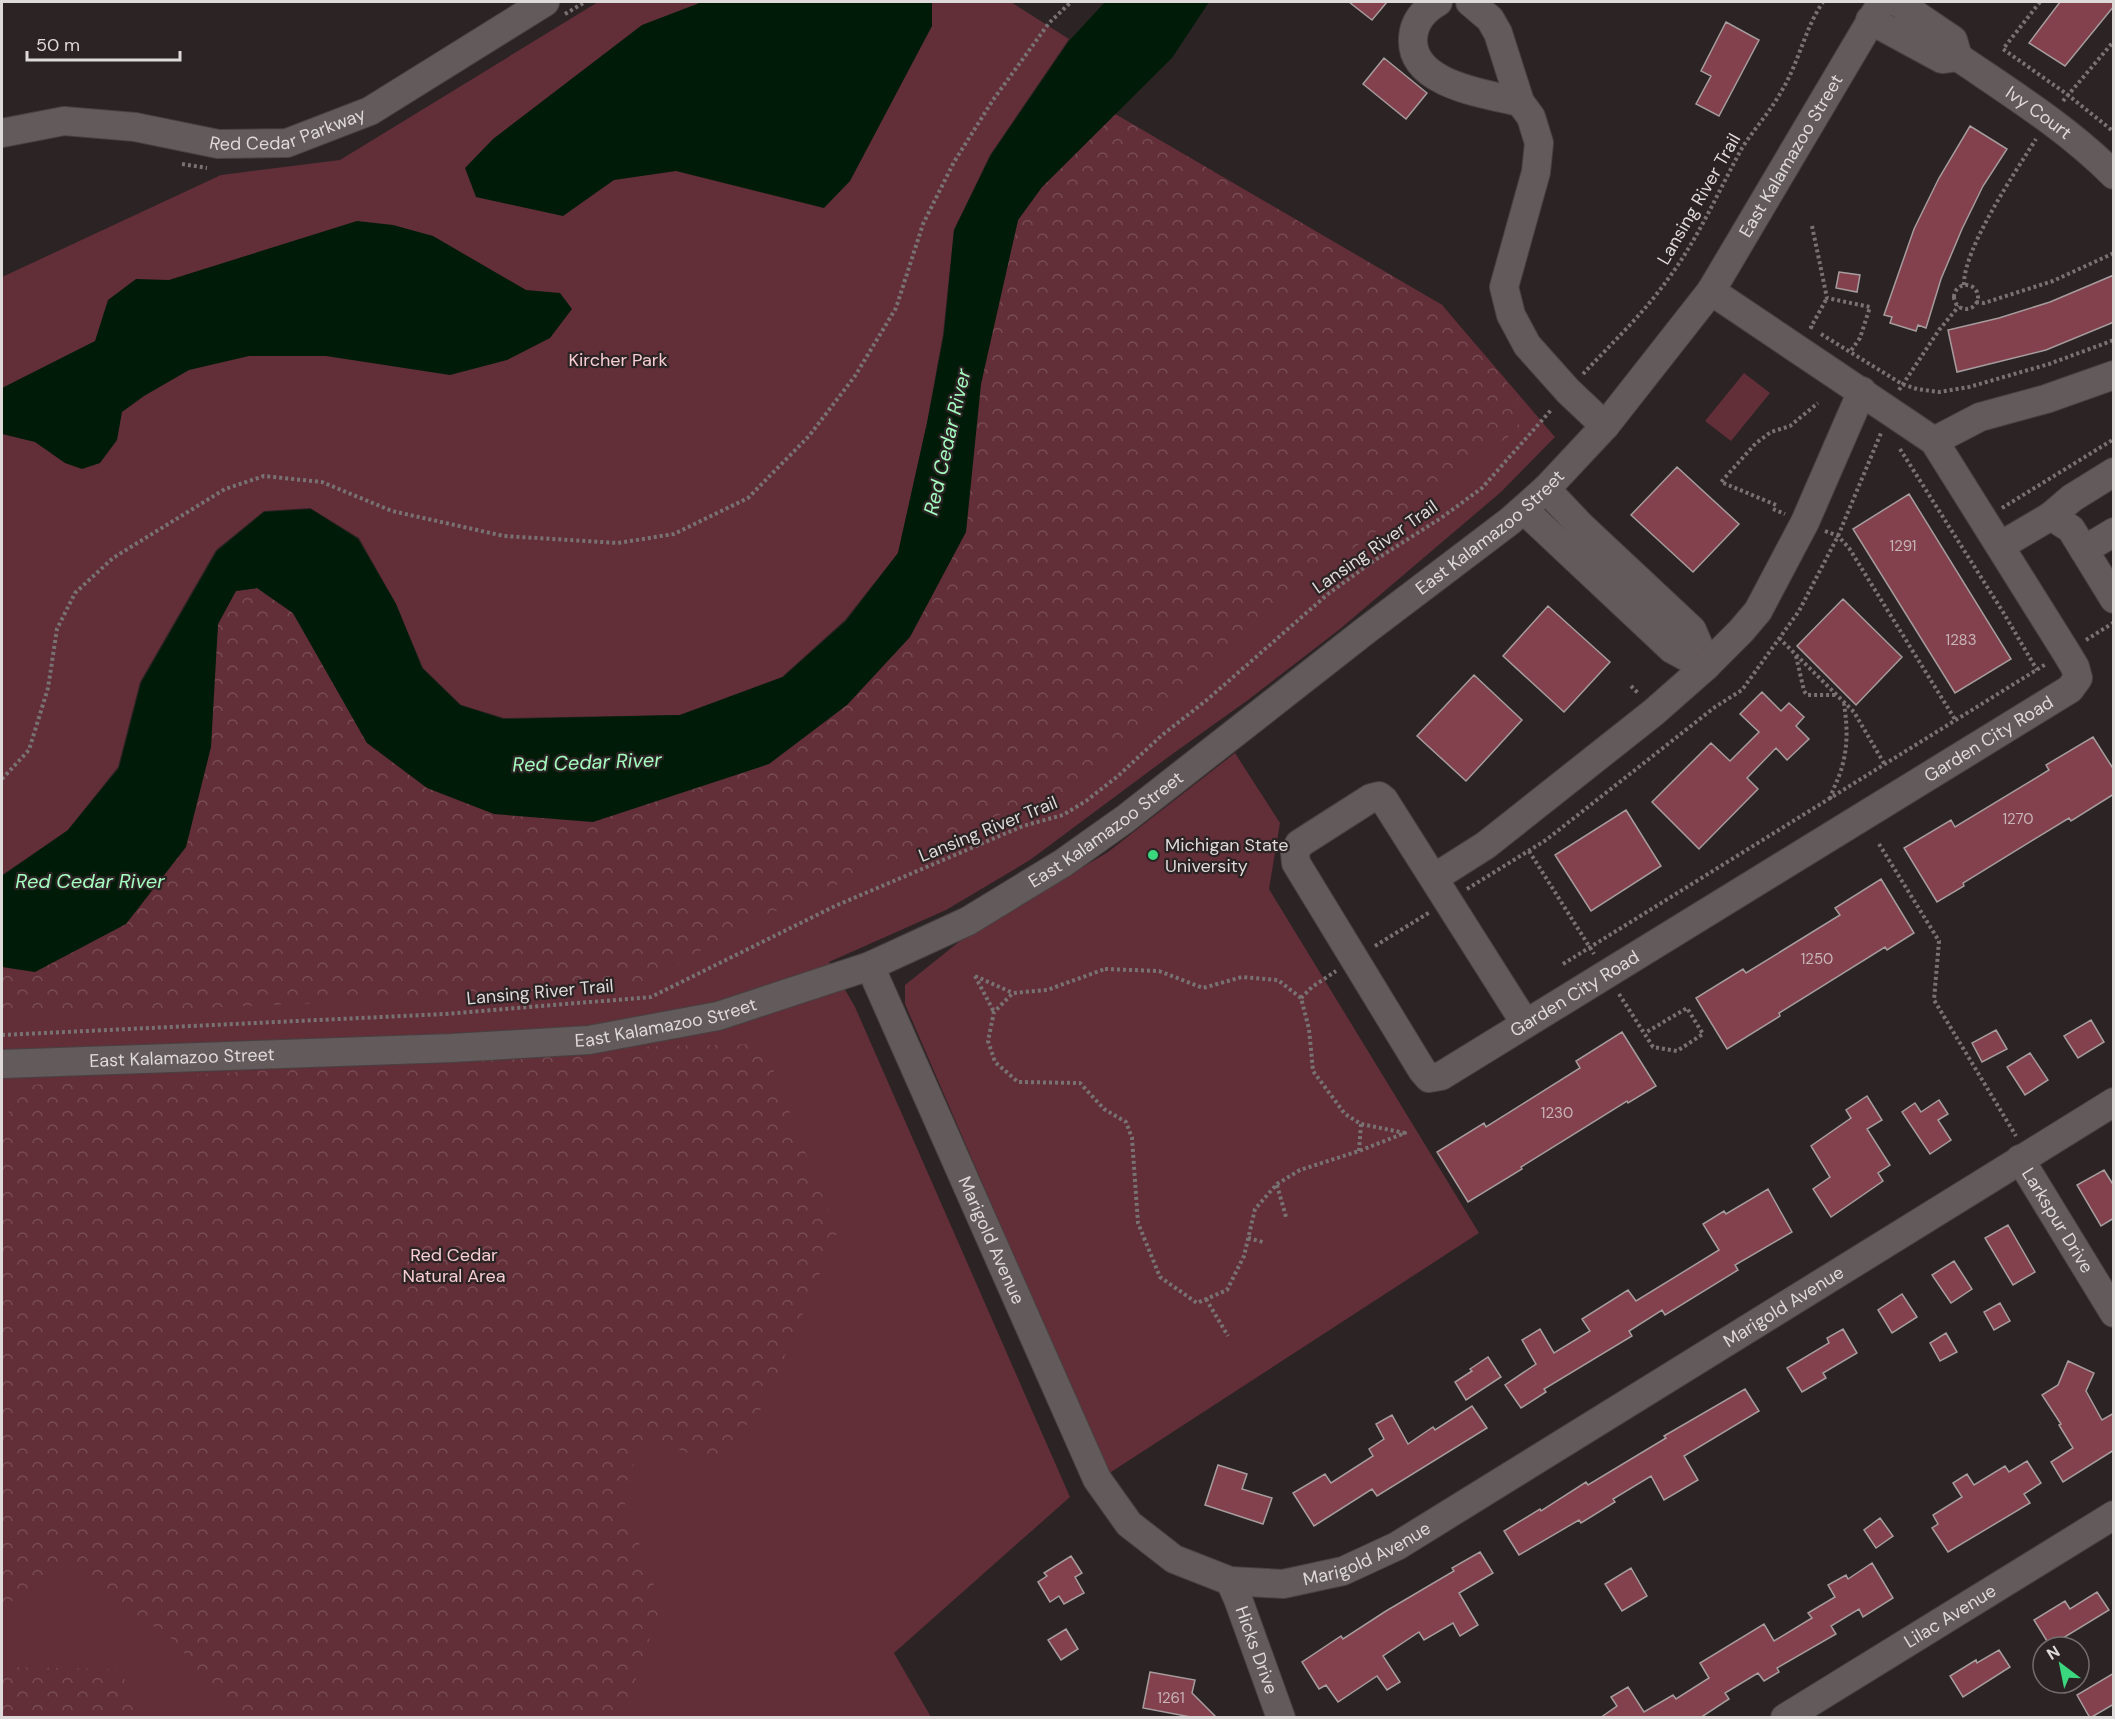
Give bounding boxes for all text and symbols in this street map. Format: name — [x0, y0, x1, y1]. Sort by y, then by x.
scale bar — [27, 24, 180, 62]
text: 50 m — [36, 33, 80, 57]
street label: East Kalamazoo Street — [1733, 70, 1849, 242]
street label: Ivy Court — [2001, 81, 2077, 145]
street label: Red Cedar Parkway — [207, 102, 369, 156]
street label: Lansing River Trail — [1652, 129, 1746, 269]
park label: Kircher Park — [568, 348, 668, 372]
water label: Red Cedar River — [918, 366, 977, 518]
street label: East Kalamazoo Street — [1411, 465, 1570, 600]
street label: Lansing River Trail — [1308, 495, 1442, 599]
house number: 1291 — [1889, 536, 1917, 556]
house number: 1283 — [1945, 630, 1977, 650]
street label: Garden City Road — [1920, 690, 2058, 788]
water label: Red Cedar River — [512, 746, 663, 778]
street label: East Kalamazoo Street — [1024, 766, 1188, 893]
street label: Lansing River Trail — [915, 790, 1061, 868]
house number: 1270 — [2002, 809, 2034, 829]
place label: Michigan State University — [1165, 833, 1288, 878]
marker: Michigan State University — [1146, 848, 1160, 862]
water label: Red Cedar River — [15, 868, 165, 894]
street label: Garden City Road — [1506, 945, 1644, 1043]
house number: 1250 — [1801, 949, 1833, 969]
street label: Lansing River Trail — [465, 974, 615, 1010]
street label: East Kalamazoo Street — [574, 992, 760, 1053]
street label: East Kalamazoo Street — [89, 1042, 275, 1073]
house number: 1230 — [1541, 1103, 1573, 1123]
street label: Larkspur Drive — [2016, 1163, 2099, 1278]
street label: Marigold Avenue — [953, 1173, 1030, 1308]
park label: Red Cedar Natural Area — [403, 1243, 505, 1288]
street label: Marigold Avenue — [1719, 1260, 1848, 1353]
street label: Marigold Avenue — [1301, 1516, 1435, 1591]
street label: Lilac Avenue — [1900, 1579, 2001, 1654]
street label: Hicks Drive — [1230, 1603, 1283, 1697]
north arrow — [2031, 1635, 2091, 1695]
text: N — [2043, 1641, 2064, 1665]
house number: 1261 — [1157, 1688, 1185, 1708]

